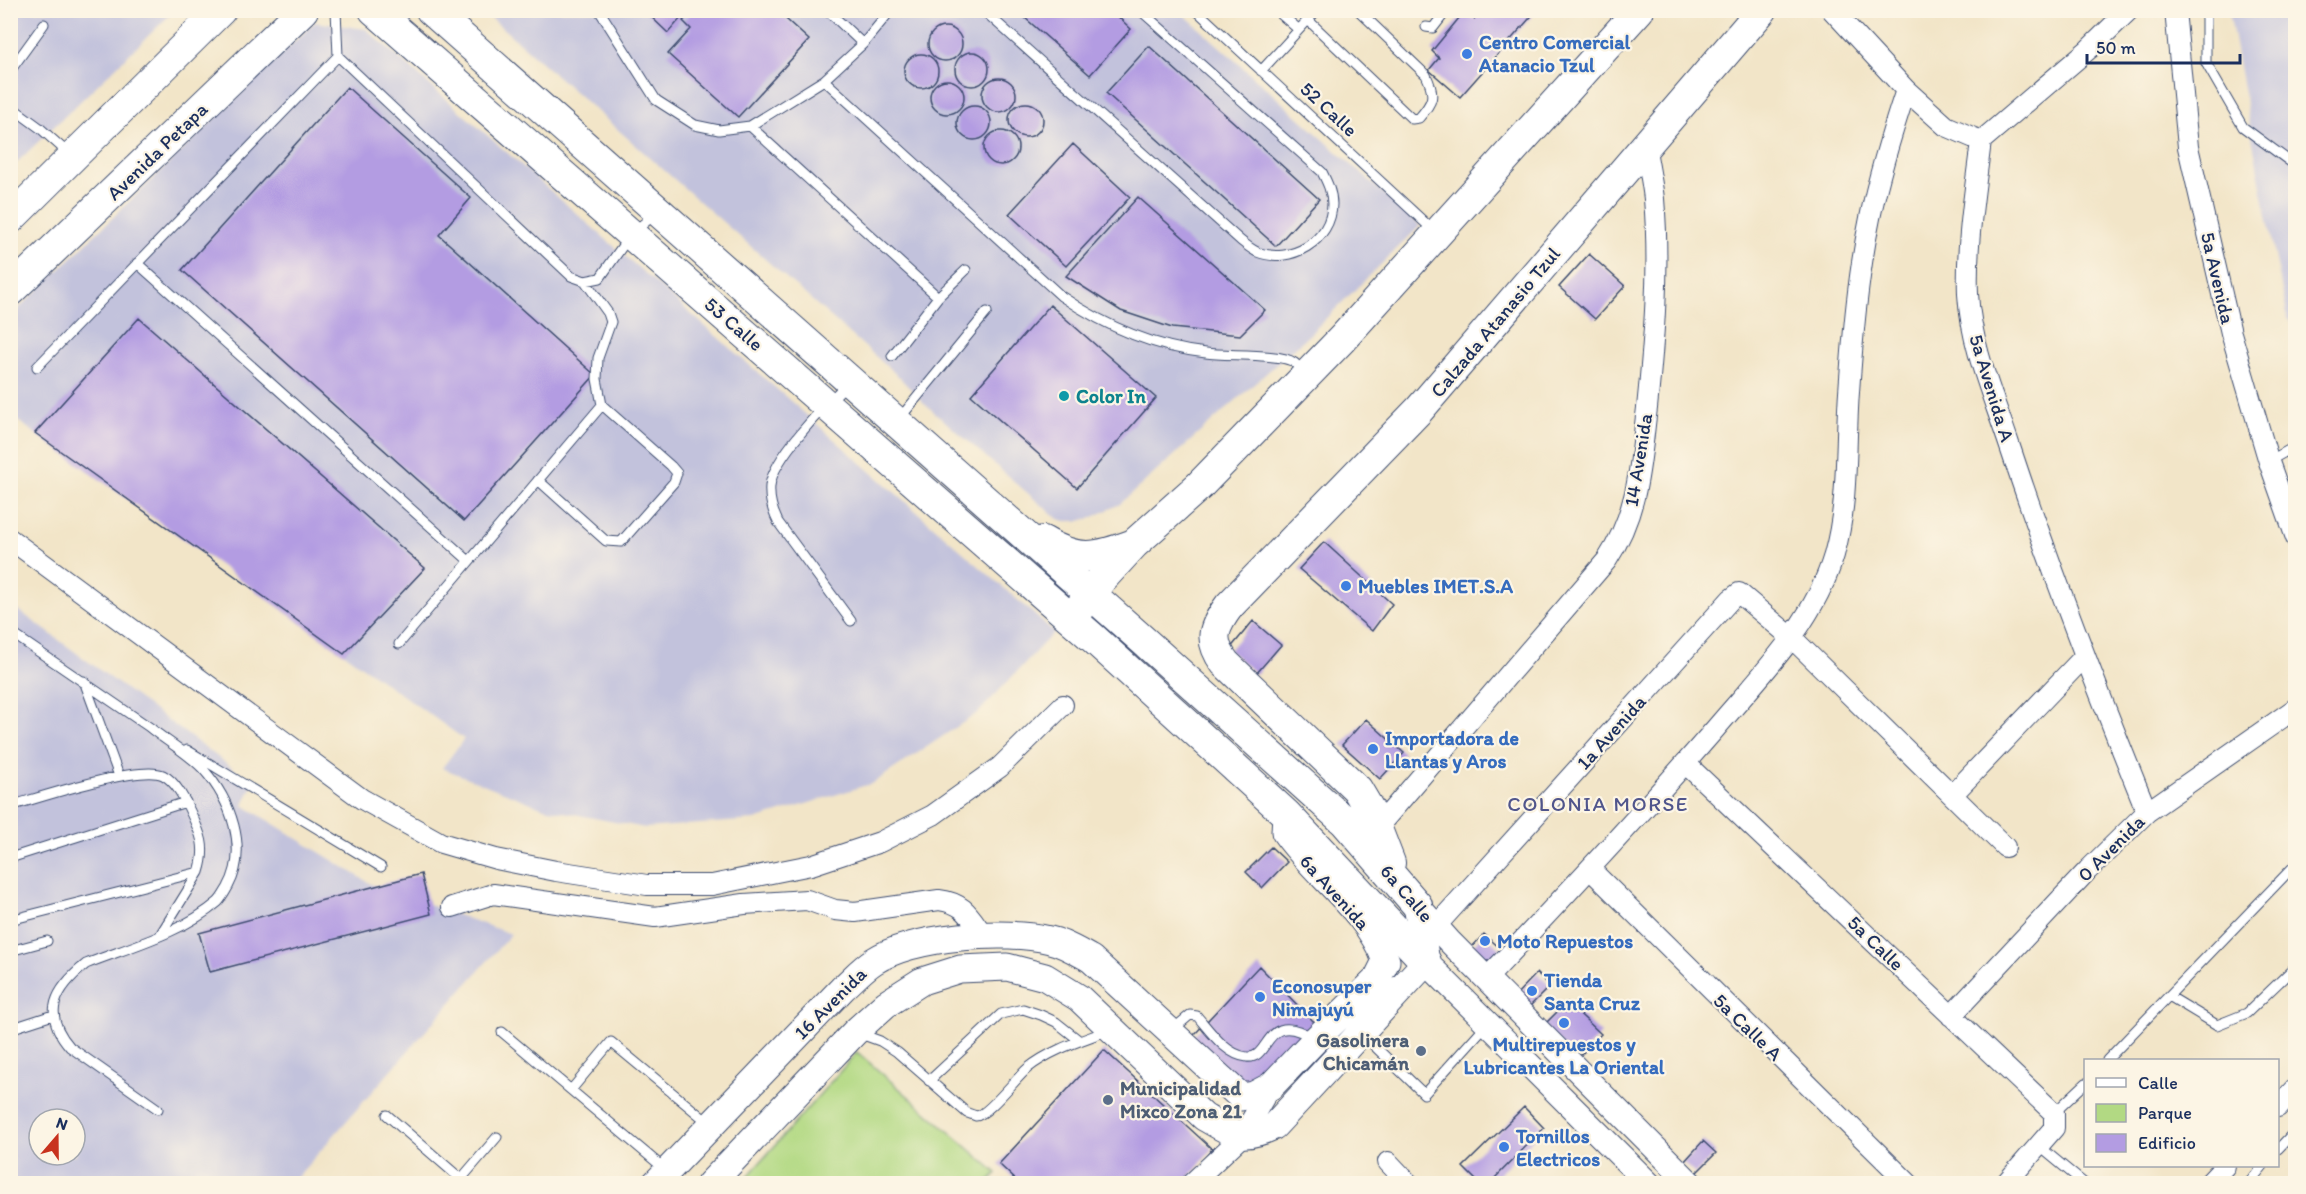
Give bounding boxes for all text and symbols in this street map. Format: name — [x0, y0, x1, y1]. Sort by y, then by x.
scale bar — [2087, 27, 2240, 65]
place label: Centro Comercial Atanacio Tzul — [1478, 30, 1631, 77]
text: 50 m — [2096, 37, 2136, 59]
marker: Centro Comercial Atanacio Tzul — [1460, 47, 1474, 61]
street label: 52 Calle — [1295, 76, 1363, 142]
street label: Avenida Petapa — [102, 97, 213, 205]
street label: 5a Avenida — [2196, 230, 2240, 327]
street label: Calzada Atanasio Tzul — [1425, 242, 1565, 402]
street label: 53 Calle — [700, 292, 768, 356]
street label: 5a Avenida A — [1964, 331, 2020, 445]
place label: Color In — [1076, 384, 1146, 408]
marker: Color In — [1057, 389, 1071, 403]
street label: 14 Avenida — [1619, 411, 1657, 508]
place label: Muebles IMET.S.A — [1358, 574, 1513, 598]
marker: Muebles IMET.S.A — [1339, 579, 1353, 593]
street label: 1a Avenida — [1571, 689, 1651, 774]
place label: Importadora de Llantas y Aros — [1385, 726, 1519, 774]
marker: Importadora de Llantas y Aros — [1366, 742, 1380, 756]
district label: COLONIA MORSE — [1507, 791, 1689, 816]
street label: 0 Avenida — [2072, 809, 2150, 887]
street label: 6a Avenida — [1295, 849, 1376, 935]
street label: 6a Calle — [1375, 859, 1439, 927]
street label: 5a Calle — [1843, 910, 1909, 976]
place label: Moto Repuestos — [1497, 929, 1633, 954]
marker: Moto Repuestos — [1478, 934, 1492, 948]
street label: 16 Avenida — [789, 961, 872, 1044]
place label: Tienda Santa Cruz — [1543, 968, 1641, 1015]
place label: Econosuper Nimajuyú — [1272, 974, 1372, 1022]
marker: Tienda Santa Cruz — [1525, 984, 1539, 998]
street label: 5a Calle A — [1709, 988, 1788, 1066]
marker: Econosuper Nimajuyú — [1253, 990, 1267, 1004]
marker: Multirepuestos y Lubricantes La Oriental — [1557, 1016, 1571, 1030]
place label: Gasolinera Chicamán — [1316, 1028, 1410, 1075]
place label: Multirepuestos y Lubricantes La Oriental — [1464, 1032, 1665, 1079]
marker: Gasolinera Chicamán — [1414, 1044, 1428, 1058]
legend — [2084, 1059, 2279, 1167]
text: Calle — [2138, 1072, 2178, 1094]
place label: Municipalidad Mixco Zona 21 — [1120, 1076, 1243, 1123]
marker: Municipalidad Mixco Zona 21 — [1101, 1093, 1115, 1107]
text: Parque — [2138, 1102, 2192, 1124]
north arrow — [27, 1107, 87, 1167]
text: N — [54, 1113, 70, 1134]
place label: Tornillos Electricos — [1515, 1124, 1600, 1171]
text: Edificio — [2138, 1132, 2196, 1154]
marker: Tornillos Electricos — [1497, 1140, 1511, 1154]

